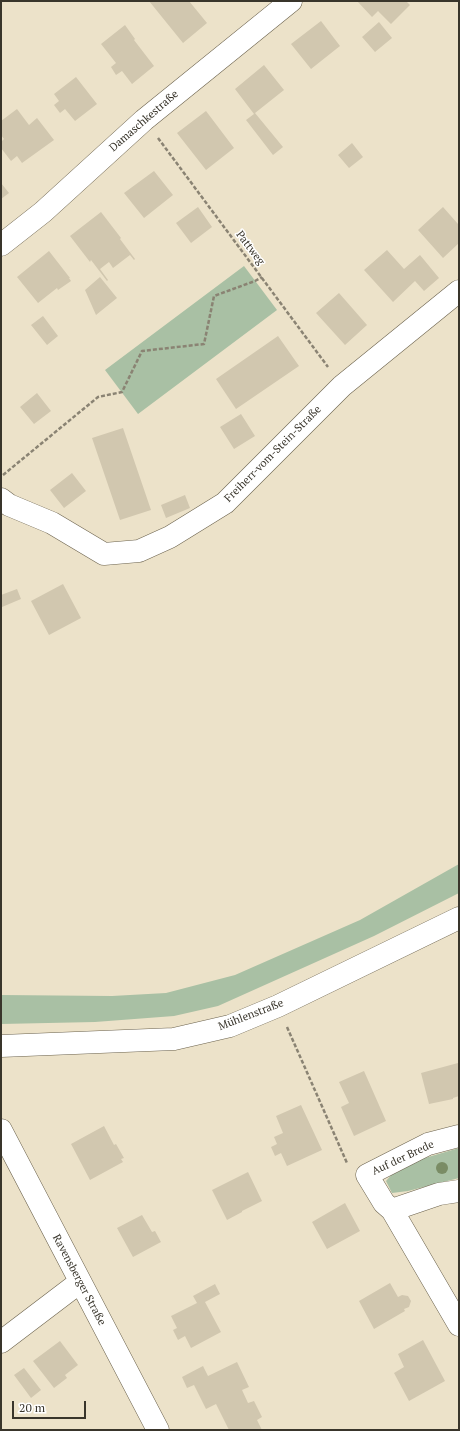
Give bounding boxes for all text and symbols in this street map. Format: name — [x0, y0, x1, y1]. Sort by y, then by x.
street label: Damaschkestraße — [107, 87, 181, 155]
street label: Pattweg — [233, 228, 267, 268]
street label: Freiherr-vom-Stein-Straße — [222, 403, 324, 505]
street label: Mühlenstraße — [216, 996, 286, 1034]
street label: Auf der Brede — [370, 1138, 436, 1178]
street label: Ravensberger Straße — [49, 1232, 109, 1328]
scale bar — [14, 1393, 88, 1419]
text: 20 m — [19, 1400, 45, 1415]

